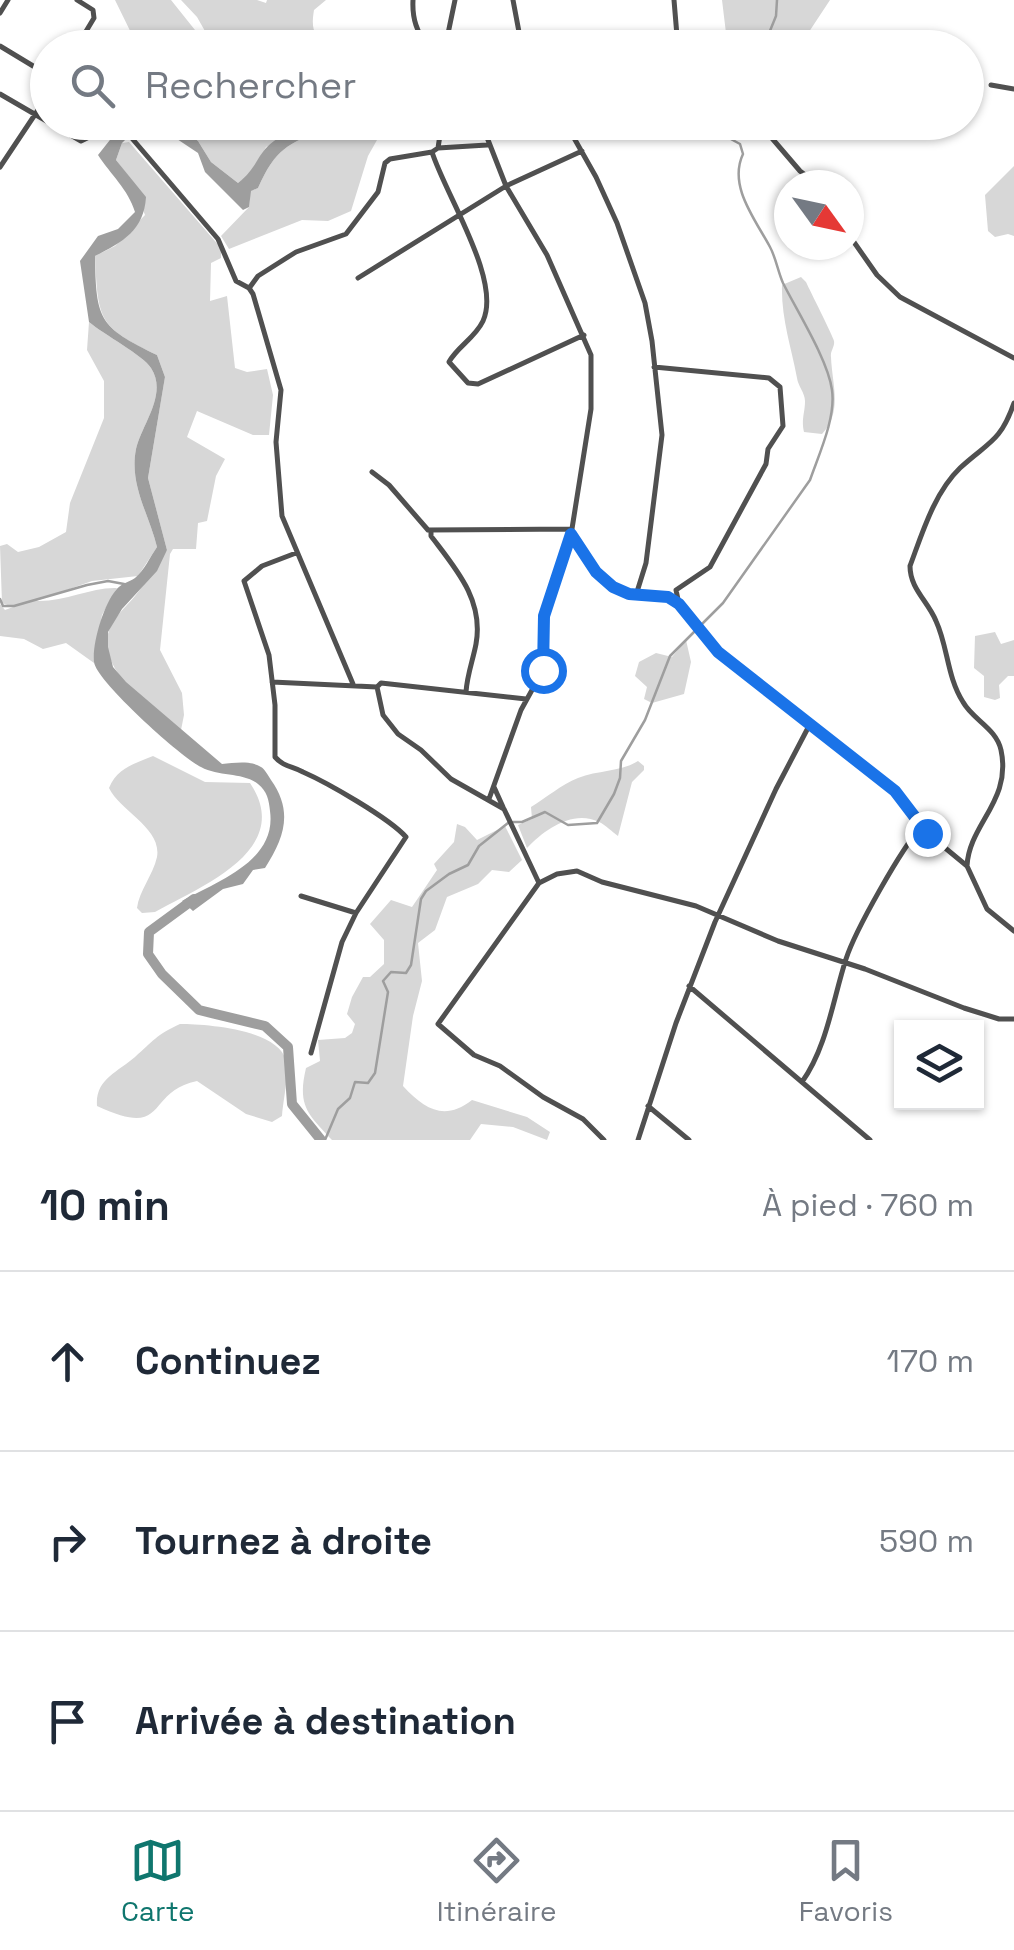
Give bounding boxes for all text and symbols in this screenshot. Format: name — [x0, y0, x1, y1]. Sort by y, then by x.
search box — [30, 30, 984, 140]
icon: search — [65, 58, 120, 113]
text: Rechercher — [145, 61, 356, 109]
north arrow — [774, 170, 864, 260]
route start — [521, 648, 567, 694]
route end — [905, 811, 951, 857]
map controls — [894, 1020, 984, 1110]
button: layers — [894, 1020, 984, 1110]
text: 10 min — [40, 1179, 170, 1232]
text: À pied · 760 m — [762, 1185, 974, 1225]
icon: ahead — [40, 1334, 95, 1389]
text: Continuez — [135, 1337, 321, 1385]
text: 170 m — [887, 1341, 974, 1381]
icon: right — [40, 1514, 95, 1569]
text: Tournez à droite — [135, 1517, 432, 1565]
text: 590 m — [879, 1521, 974, 1561]
icon: arrive — [40, 1694, 95, 1749]
text: Arrivée à destination — [135, 1697, 516, 1745]
tab: Carte — [121, 1833, 195, 1929]
tab: Itinéraire — [437, 1833, 557, 1929]
tab: Favoris — [799, 1833, 893, 1929]

